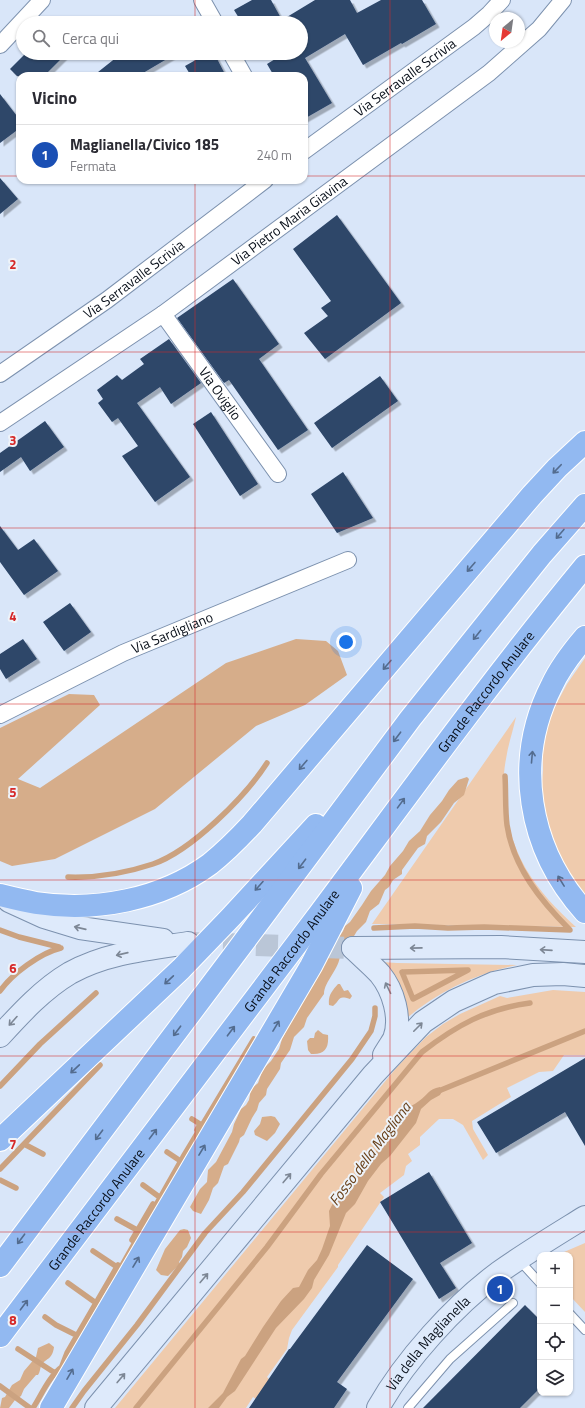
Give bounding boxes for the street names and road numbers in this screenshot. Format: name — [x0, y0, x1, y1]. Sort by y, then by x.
street label: Via Serravalle Scrivia — [349, 33, 460, 121]
street label: Via Pietro Maria Giavina — [226, 170, 351, 270]
street label: Via Serravalle Scrivia — [79, 234, 188, 323]
street label: Via Oviglio — [194, 362, 247, 424]
street label: Via Sardigliano — [128, 606, 216, 658]
street label: Grande Raccordo Anulare — [432, 626, 539, 757]
street label: Grande Raccordo Anulare — [238, 885, 344, 1016]
street label: Grande Raccordo Anulare — [43, 1144, 149, 1275]
street label: Via della Maglianella — [380, 1290, 474, 1395]

